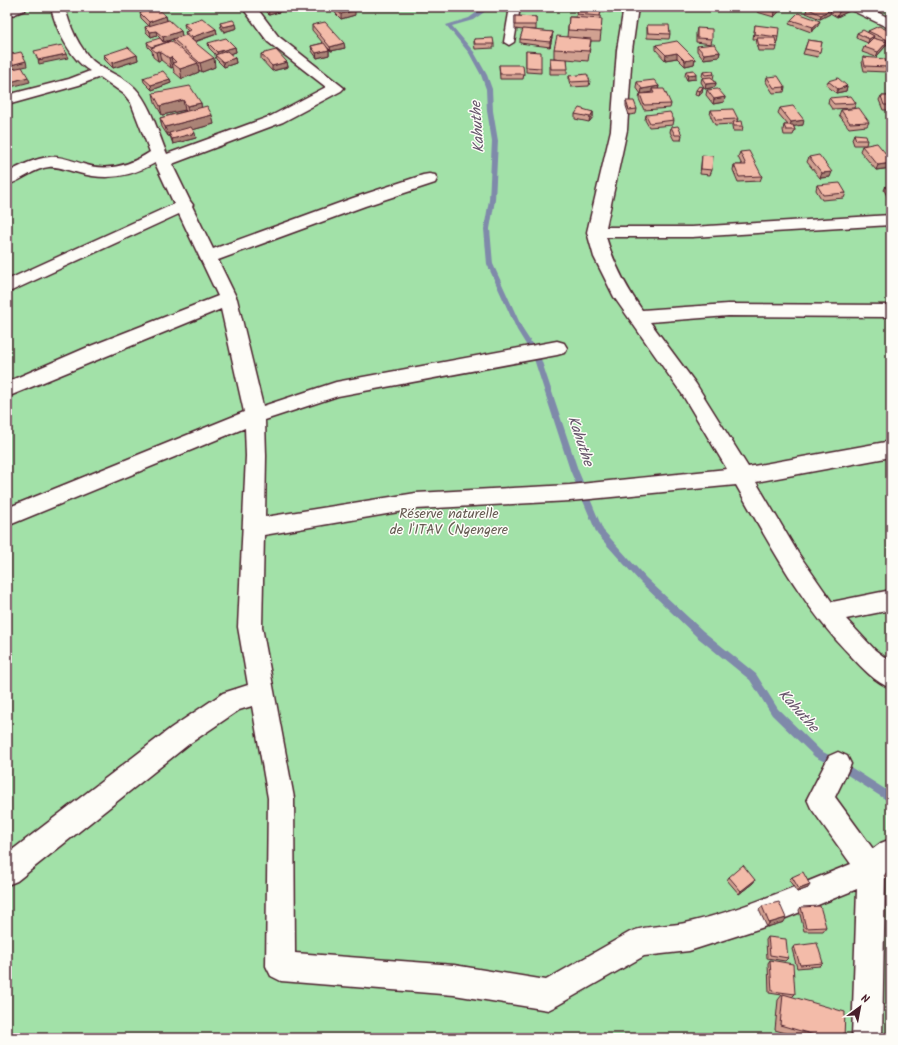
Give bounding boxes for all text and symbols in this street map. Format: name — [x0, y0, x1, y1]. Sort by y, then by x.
water label: Kahuthe — [464, 99, 492, 154]
water label: Kahuthe — [560, 413, 600, 471]
park label: Réserve naturelle de l'ITAV (Ngengere — [390, 503, 509, 541]
water label: Kahuthe — [772, 684, 825, 739]
north arrow — [840, 987, 880, 1027]
text: N — [857, 990, 873, 1009]

